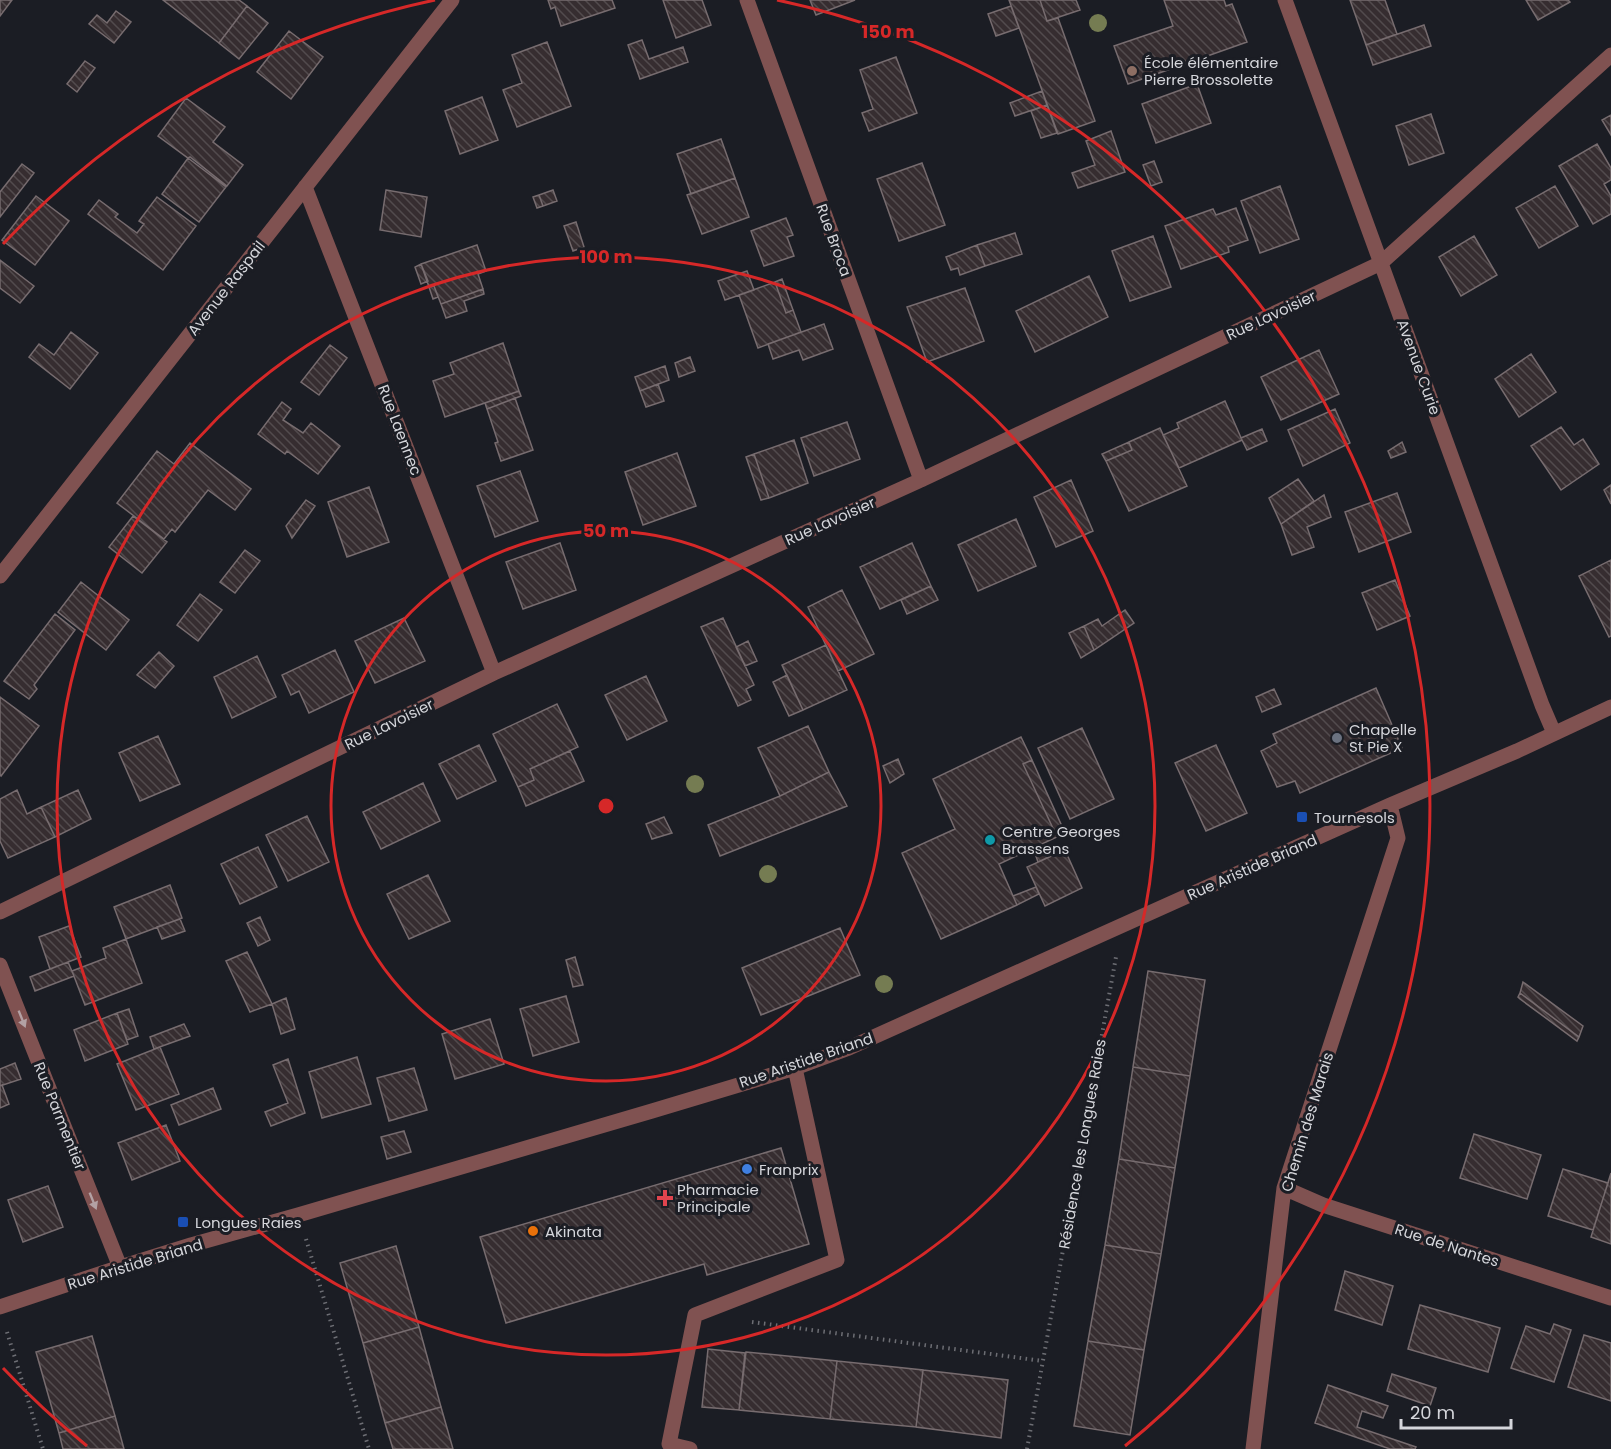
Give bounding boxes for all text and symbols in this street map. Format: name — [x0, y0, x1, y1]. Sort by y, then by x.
text: 150 m — [861, 19, 915, 44]
place label: École élémentaire Pierre Brossolette — [1144, 52, 1278, 90]
marker: École élémentaire Pierre Brossolette — [1125, 64, 1139, 78]
street label: Rue Broca — [811, 201, 857, 279]
street label: Avenue Raspail — [182, 236, 270, 340]
text: 100 m — [579, 244, 633, 269]
street label: Rue Lavoisier — [1223, 285, 1320, 345]
street label: Avenue Curie — [1392, 316, 1446, 418]
street label: Rue Laennec — [373, 382, 427, 478]
street label: Rue Lavoisier — [782, 492, 879, 550]
text: 50 m — [583, 518, 629, 543]
street label: Rue Lavoisier — [341, 693, 437, 755]
place label: Chapelle St Pie X — [1349, 719, 1416, 757]
marker: Chapelle St Pie X — [1330, 731, 1344, 745]
centre of rings — [596, 796, 616, 816]
place label: Tournesols — [1314, 807, 1395, 828]
marker: Tournesols — [1295, 810, 1309, 824]
place label: Centre Georges Brassens — [1002, 821, 1120, 859]
street label: Rue Aristide Briand — [1184, 829, 1320, 905]
marker: Centre Georges Brassens — [983, 833, 997, 847]
one-way arrow — [17, 1011, 27, 1029]
street label: Rue Aristide Briand — [736, 1027, 876, 1093]
street label: Résidence les Longues Raies — [1053, 1037, 1111, 1251]
street label: Chemin des Marais — [1276, 1050, 1338, 1194]
street label: Rue Parmentier — [29, 1059, 91, 1174]
place label: Franprix — [759, 1159, 819, 1180]
marker: Franprix — [740, 1162, 754, 1176]
place label: Pharmacie Principale — [677, 1179, 759, 1217]
marker: Pharmacie Principale — [658, 1191, 672, 1205]
one-way arrow — [88, 1192, 98, 1210]
place label: Longues Raies — [195, 1212, 302, 1233]
marker: Longues Raies — [176, 1215, 190, 1229]
street label: Rue de Nantes — [1392, 1218, 1502, 1272]
place label: Akinata — [545, 1221, 602, 1242]
marker: Akinata — [526, 1224, 540, 1238]
street label: Rue Aristide Briand — [65, 1233, 205, 1295]
scale bar — [1401, 1392, 1510, 1430]
text: 20 m — [1410, 1400, 1455, 1425]

